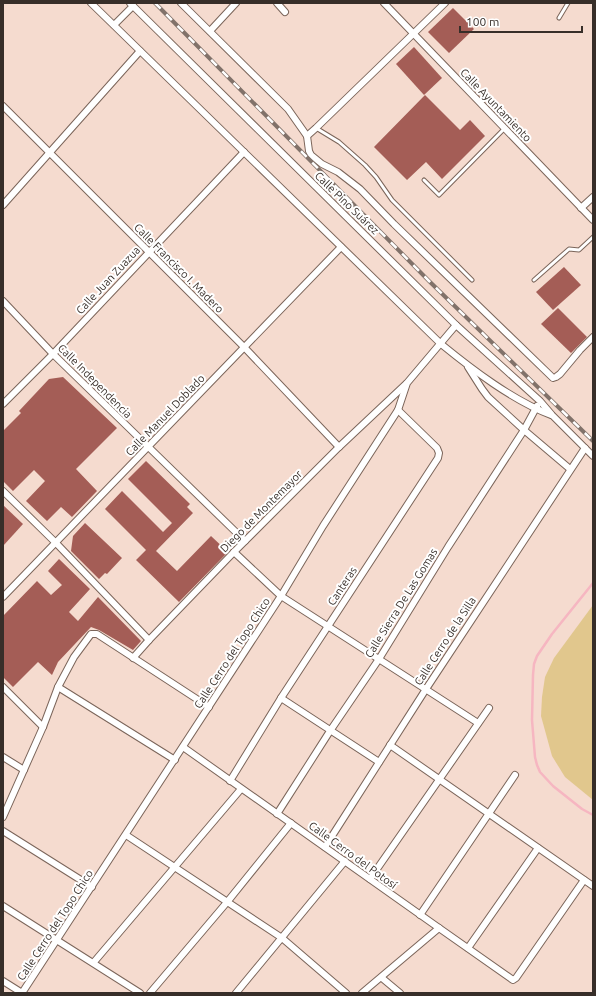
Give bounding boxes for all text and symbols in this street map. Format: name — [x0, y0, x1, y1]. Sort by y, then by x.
scale bar — [460, 8, 582, 34]
text: 100 m — [466, 15, 499, 28]
street label: Calle Ayuntamiento — [458, 66, 534, 144]
street label: Calle Pino Suárez — [313, 169, 381, 237]
street label: Calle Francisco I. Madero — [132, 221, 226, 315]
street label: Calle Juan Zuazua — [74, 244, 142, 316]
street label: Calle Independencia — [56, 342, 134, 420]
street label: Calle Manuel Doblado — [123, 372, 207, 458]
street label: Diego de Montemayor — [218, 467, 305, 554]
street label: Calle Sierra De Las Gomas — [362, 546, 440, 660]
street label: Canteras — [325, 564, 359, 608]
street label: Calle Cerro del Topo Chico — [192, 595, 272, 711]
street label: Calle Cerro de la Silla — [412, 595, 478, 687]
street label: Calle Cerro del Potosí — [307, 819, 400, 891]
street label: Calle Cerro del Topo Chico — [15, 867, 95, 983]

